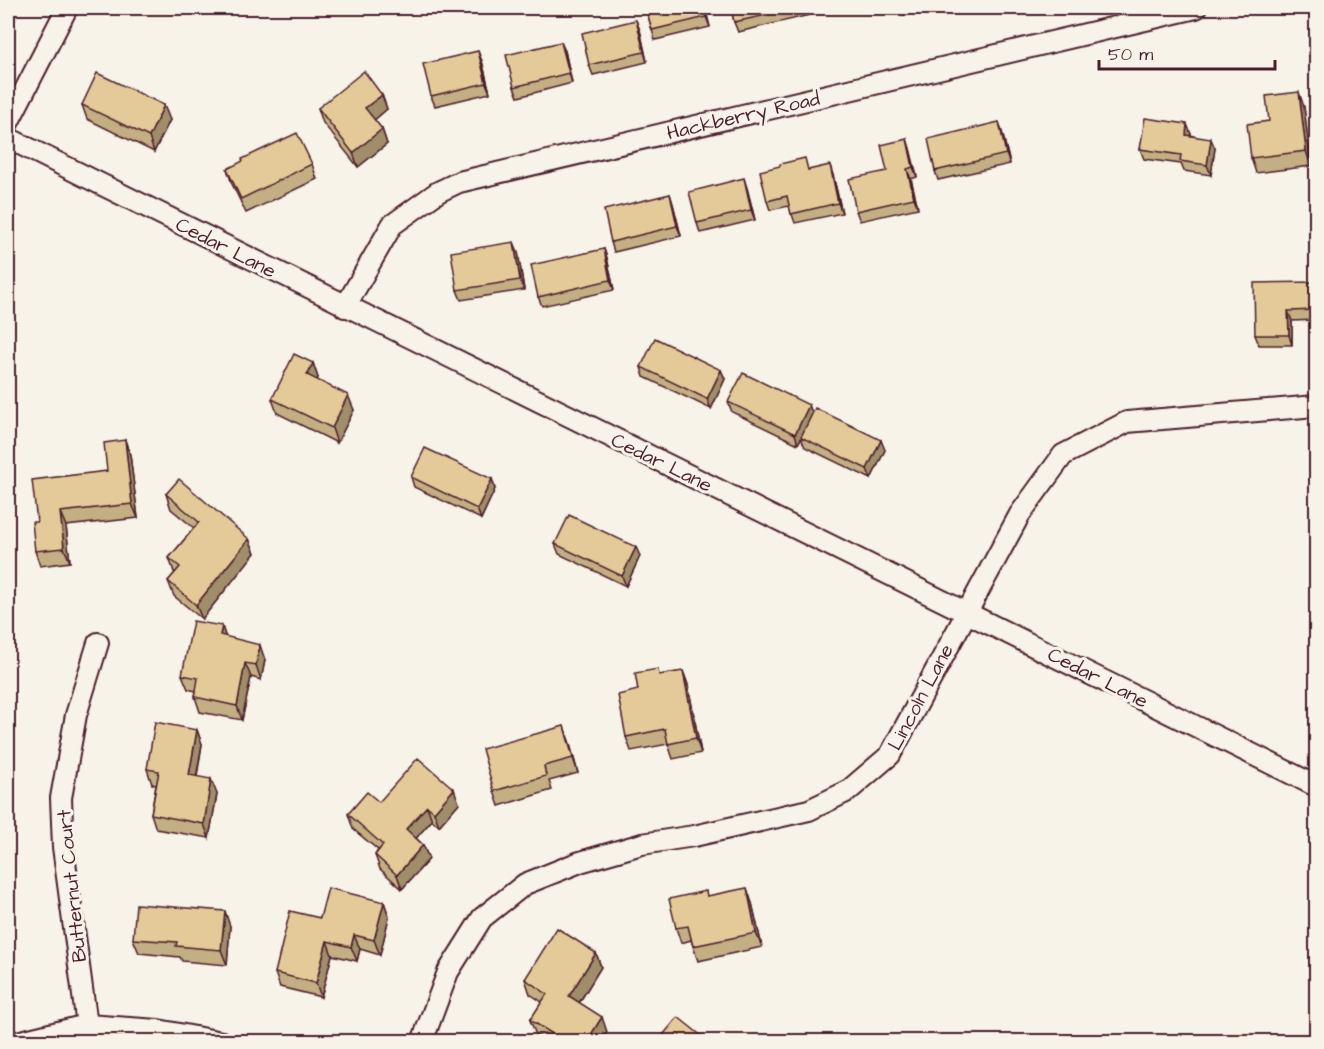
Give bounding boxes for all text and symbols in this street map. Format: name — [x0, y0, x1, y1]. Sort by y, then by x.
scale bar — [1099, 33, 1274, 71]
text: 50 m — [1108, 42, 1153, 67]
street label: Hackberry Road — [664, 85, 823, 148]
street label: Cedar Lane — [170, 211, 281, 285]
street label: Cedar Lane — [606, 426, 717, 500]
street label: Lincoln Lane — [881, 639, 961, 756]
street label: Cedar Lane — [1042, 641, 1153, 715]
street label: Butternut Court — [50, 808, 94, 964]

